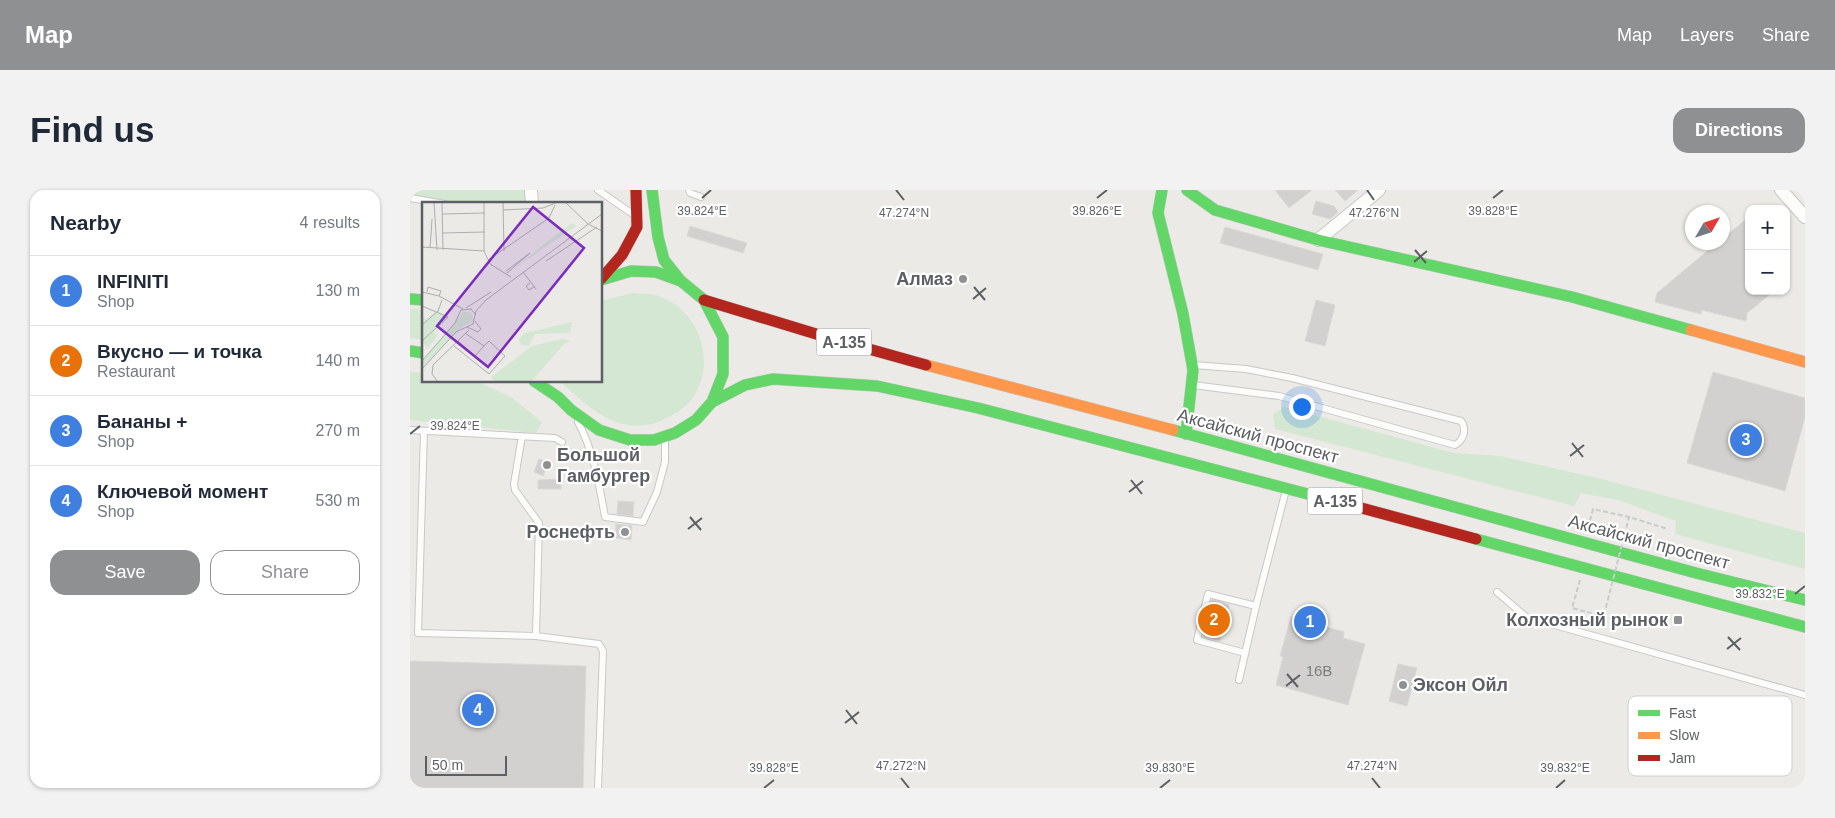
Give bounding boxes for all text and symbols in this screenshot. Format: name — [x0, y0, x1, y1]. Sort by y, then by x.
text: Map — [25, 21, 73, 48]
text: Map — [1617, 25, 1652, 45]
text: Layers — [1680, 25, 1734, 45]
text: Share — [1762, 25, 1810, 45]
button: Directions — [1673, 108, 1805, 153]
text: Find us — [30, 110, 154, 149]
inset map — [422, 202, 602, 382]
text: 39.824°E — [677, 204, 727, 218]
text: 39.826°E — [1072, 204, 1122, 218]
text: 39.828°E — [1468, 204, 1518, 218]
north arrow — [1685, 205, 1730, 250]
map controls — [1745, 205, 1790, 295]
button: + — [1745, 205, 1790, 250]
text: 47.274°N — [879, 206, 929, 220]
text: 47.276°N — [1349, 206, 1399, 220]
text: Nearby — [50, 211, 121, 234]
text: 4 results — [300, 214, 360, 231]
button: − — [1745, 250, 1790, 295]
place label: Алмаз — [896, 269, 953, 289]
text: INFINITI — [97, 271, 169, 292]
marker: Алмаз — [957, 273, 969, 285]
text: 1 — [62, 282, 70, 299]
text: 130 m — [316, 282, 360, 299]
text: Shop — [97, 293, 134, 310]
road number: А-135 — [816, 328, 872, 356]
text: Вкусно — и точка — [97, 341, 262, 362]
text: 2 — [62, 352, 70, 369]
text: 140 m — [316, 352, 360, 369]
text: Restaurant — [97, 363, 175, 380]
your location — [1289, 394, 1315, 420]
street label: Аксайский проспект — [1175, 405, 1341, 467]
text: Бананы + — [97, 411, 187, 432]
text: 39.824°E — [430, 419, 480, 433]
pin: 3 — [1730, 421, 1762, 459]
text: 3 — [62, 422, 70, 439]
text: 270 m — [316, 422, 360, 439]
text: Shop — [97, 433, 134, 450]
place label: Большой Гамбургер — [557, 445, 650, 486]
marker: Большой Гамбургер — [541, 459, 553, 471]
text: Ключевой момент — [97, 481, 268, 502]
road number: А-135 — [1308, 488, 1362, 514]
text: 4 — [62, 492, 70, 509]
text: 530 m — [316, 492, 360, 509]
text: Shop — [97, 503, 134, 520]
street label: Аксайский проспект — [1566, 511, 1732, 573]
place label: Роснефть — [526, 522, 615, 542]
marker: Роснефть — [619, 526, 631, 538]
button: Save — [50, 550, 200, 595]
button: Share — [210, 550, 360, 595]
text: 39.832°E — [1735, 587, 1785, 601]
pin: 2 — [1198, 601, 1230, 639]
pin: 1 — [1294, 603, 1326, 641]
place label: Колхозный рынок — [1506, 610, 1669, 630]
marker: Колхозный рынок — [1672, 614, 1684, 626]
house number: 16В — [1306, 662, 1332, 679]
place label: Эксон Ойл — [1413, 675, 1508, 695]
marker: Эксон Ойл — [1397, 679, 1409, 691]
pin: 4 — [462, 691, 494, 729]
legend — [1628, 696, 1792, 776]
text: Fast — [1669, 705, 1696, 721]
text: Slow — [1669, 727, 1700, 743]
text: Jam — [1669, 750, 1695, 766]
scale bar — [425, 753, 508, 776]
text: 50 m — [432, 757, 463, 773]
text: 47.272°N — [876, 759, 926, 773]
text: 47.274°N — [1347, 759, 1397, 773]
text: 39.828°E — [749, 761, 799, 775]
text: 39.830°E — [1145, 761, 1195, 775]
text: 39.832°E — [1540, 761, 1590, 775]

